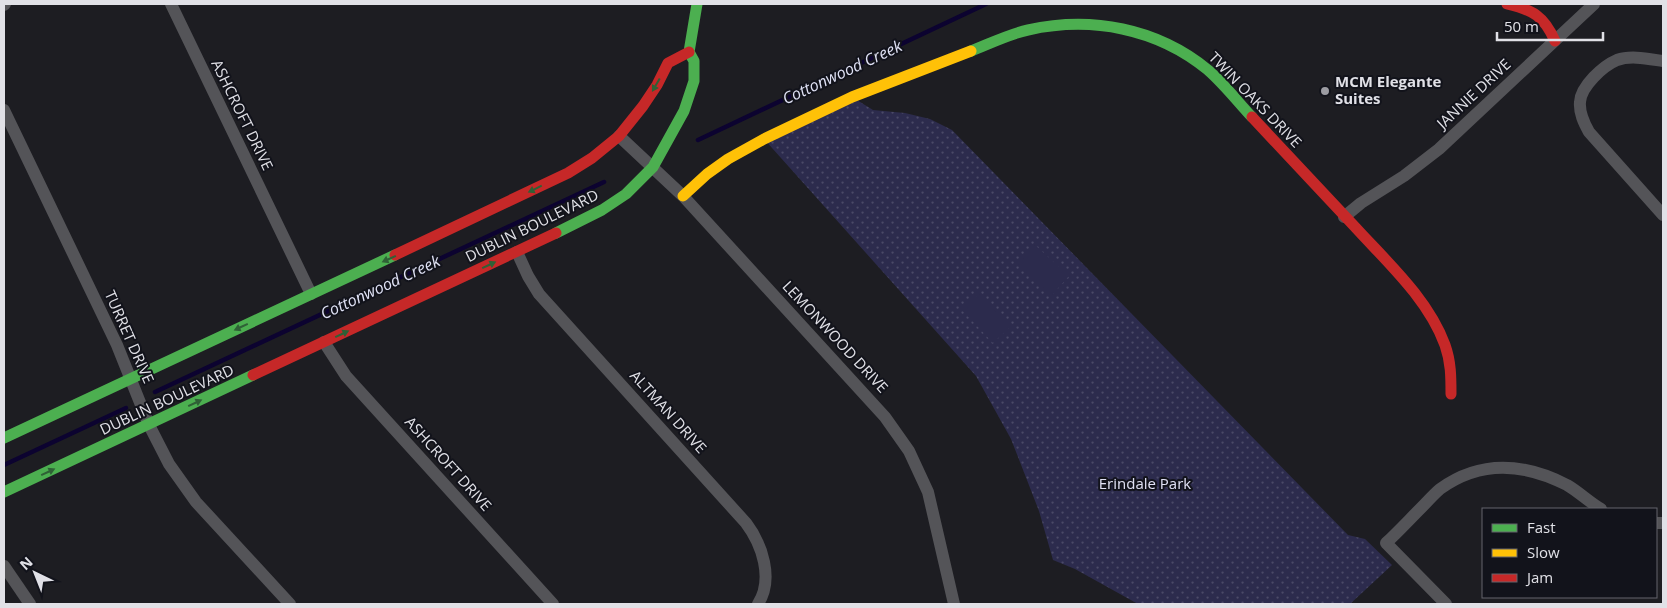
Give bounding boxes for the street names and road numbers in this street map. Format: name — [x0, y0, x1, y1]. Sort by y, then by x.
street label: TWIN OAKS DRIVE — [1205, 47, 1307, 151]
street label: JANNIE DRIVE — [1431, 54, 1515, 134]
street label: ASHCROFT DRIVE — [207, 56, 278, 173]
street label: DUBLIN BOULEVARD — [462, 184, 601, 266]
street label: LEMONWOOD DRIVE — [779, 276, 893, 397]
street label: TURRET DRIVE — [100, 287, 159, 386]
street label: DUBLIN BOULEVARD — [96, 359, 237, 439]
street label: ALTMAN DRIVE — [626, 365, 711, 457]
street label: ASHCROFT DRIVE — [401, 412, 497, 515]

